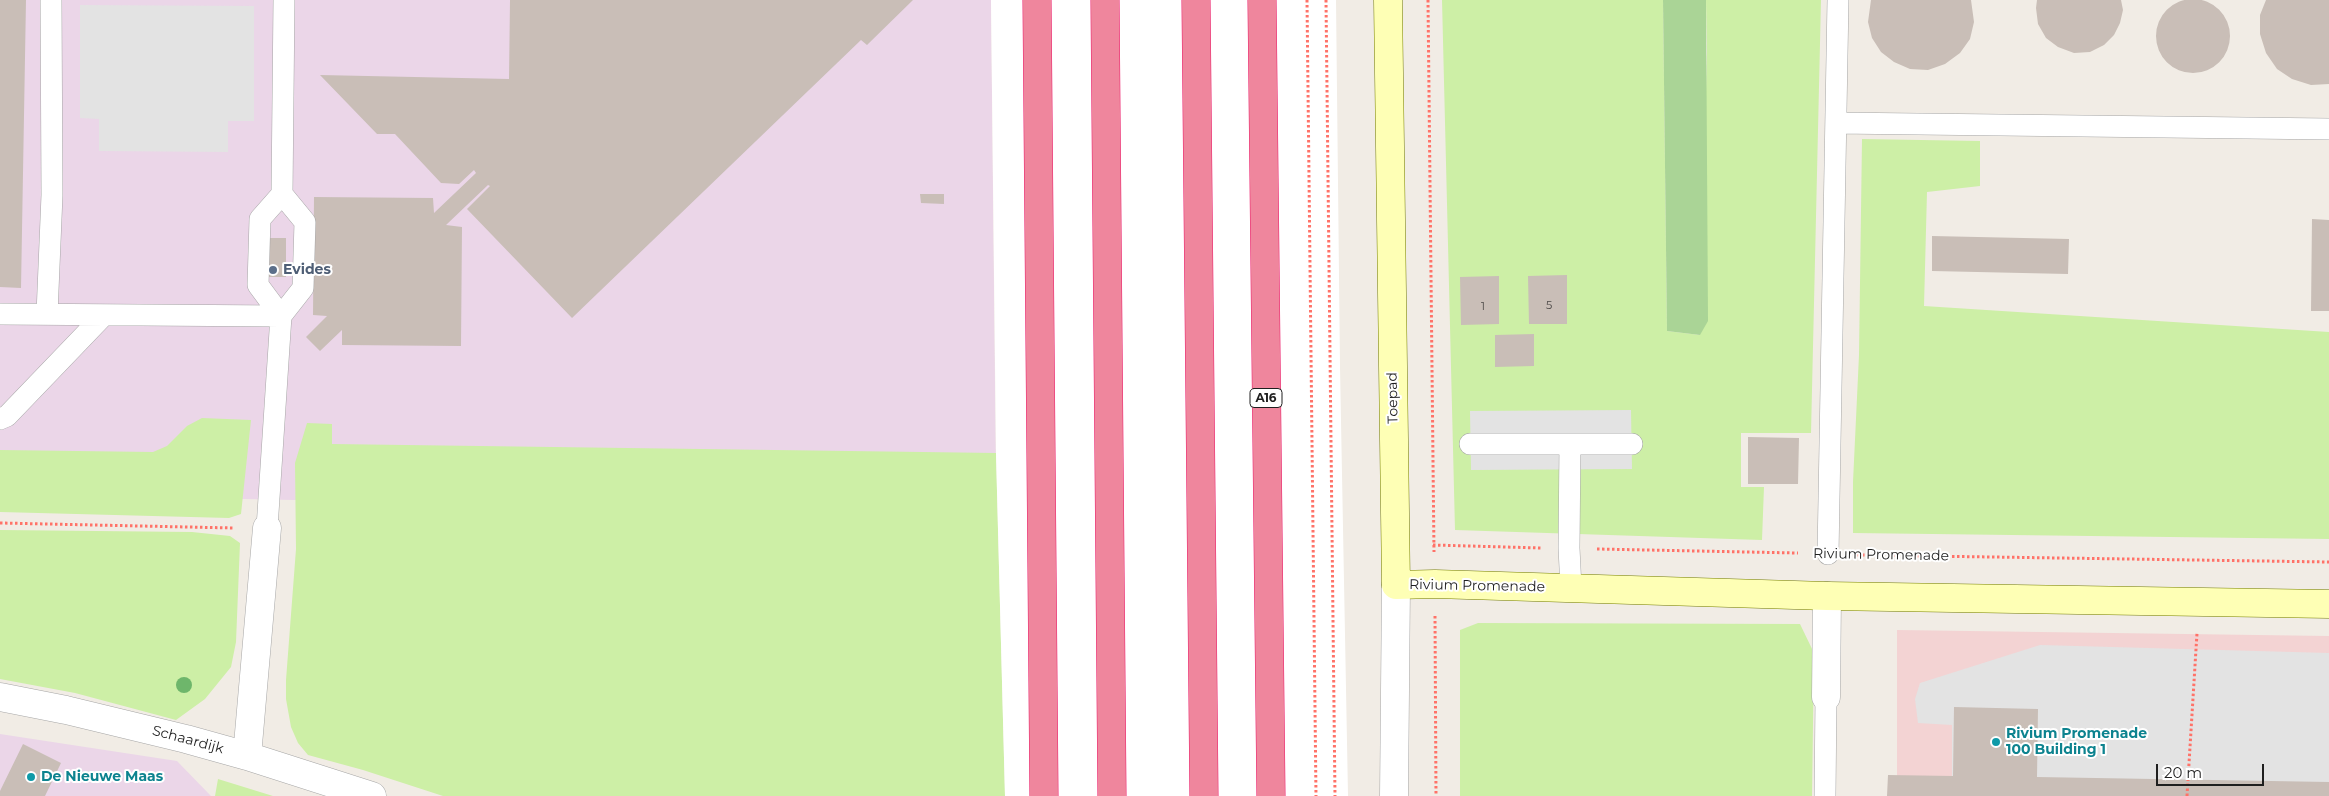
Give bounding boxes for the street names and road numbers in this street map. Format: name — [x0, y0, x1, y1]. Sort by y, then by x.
street label: Toepad — [1384, 372, 1402, 424]
road number: A16 — [1250, 388, 1282, 408]
street label: Rivium Promenade — [1813, 545, 1949, 565]
street label: Rivium Promenade — [1409, 576, 1545, 596]
street label: Schaardijk — [150, 722, 226, 758]

